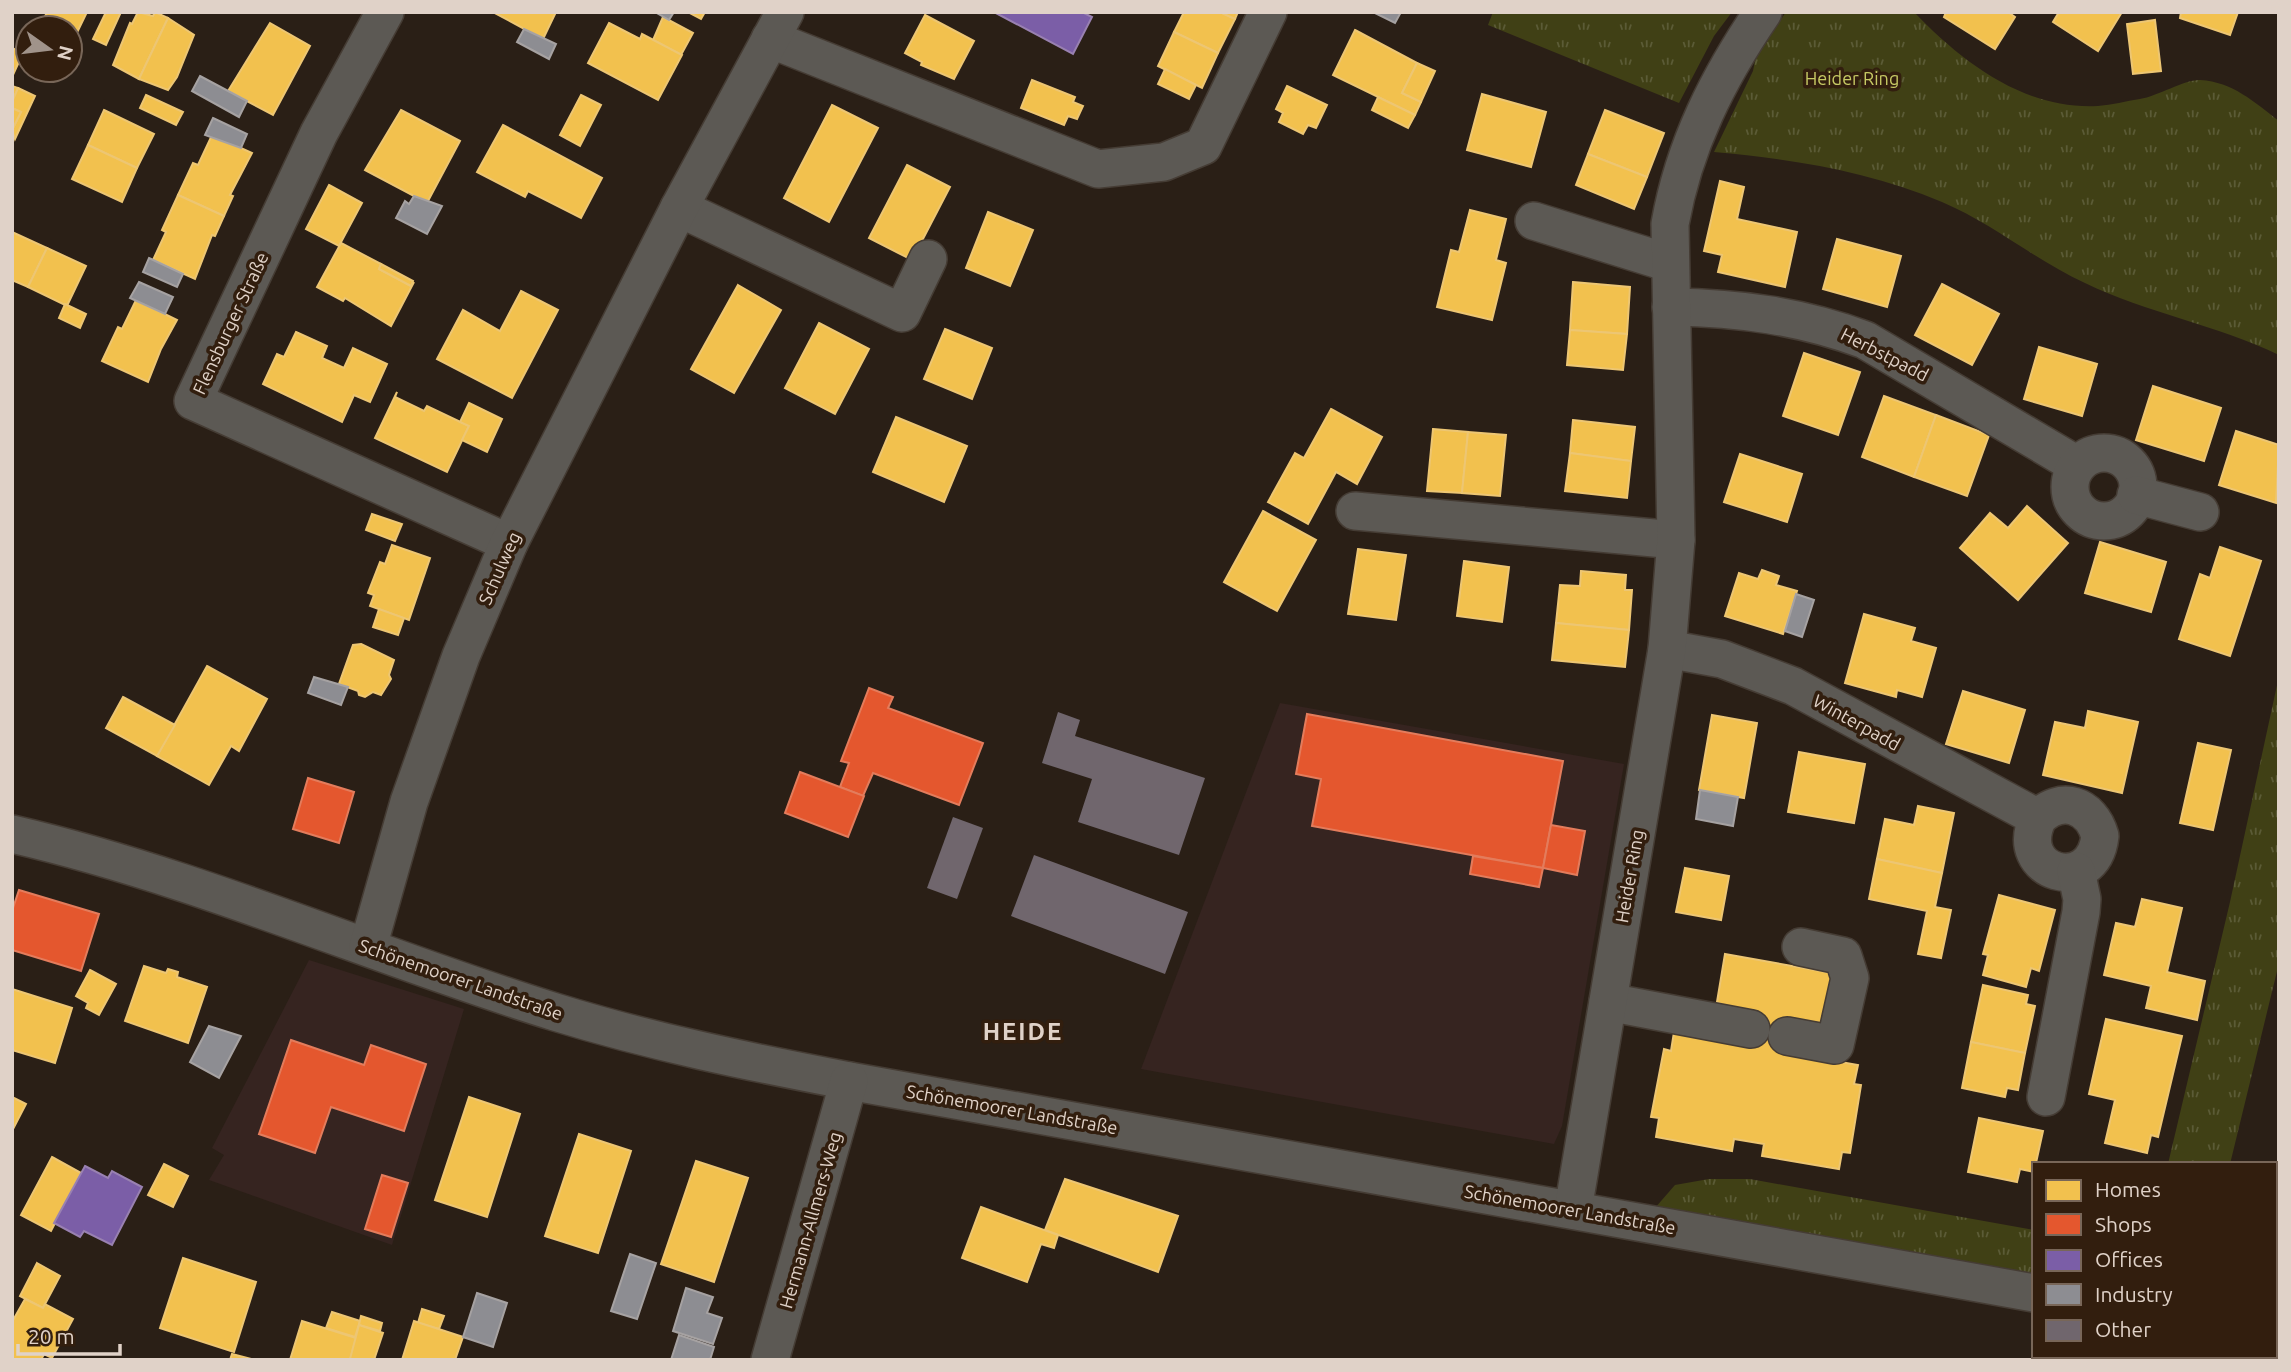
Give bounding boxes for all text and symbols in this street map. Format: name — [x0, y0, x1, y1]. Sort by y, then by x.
north arrow — [14, 14, 84, 84]
text: N — [53, 44, 78, 63]
park label: Heider Ring — [1805, 68, 1899, 88]
street label: Flensburger Straße — [188, 249, 272, 397]
street label: Herbstpadd — [1838, 323, 1932, 385]
street label: Schulweg — [474, 529, 524, 607]
street label: Winterpadd — [1810, 690, 1904, 754]
street label: Heider Ring — [1611, 828, 1647, 924]
street label: Schönemoorer Landstraße — [357, 935, 565, 1023]
district label: HEIDE — [983, 1018, 1063, 1045]
street label: Schönemoorer Landstraße — [905, 1081, 1119, 1137]
street label: Hermann-Allmers-Weg — [775, 1129, 845, 1311]
legend — [2032, 1162, 2277, 1358]
text: Homes — [2095, 1177, 2161, 1201]
street label: Schönemoorer Landstraße — [1463, 1181, 1677, 1237]
text: Shops — [2095, 1212, 2152, 1236]
text: Offices — [2095, 1247, 2163, 1271]
text: Industry — [2095, 1282, 2173, 1306]
scale bar — [18, 1312, 119, 1356]
text: Other — [2095, 1317, 2151, 1341]
text: 20 m — [28, 1324, 75, 1348]

